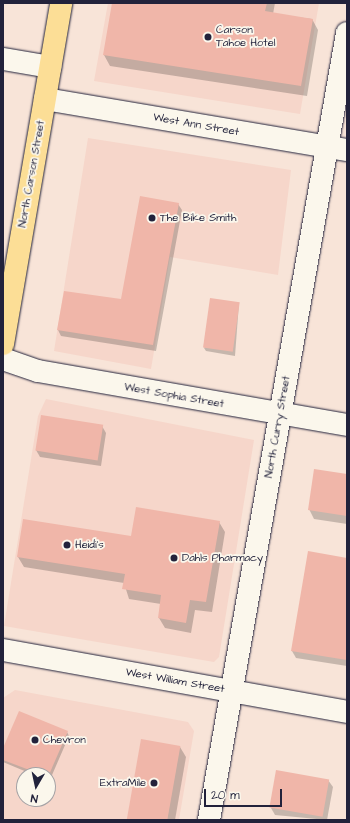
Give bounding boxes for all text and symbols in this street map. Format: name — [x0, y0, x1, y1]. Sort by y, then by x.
place label: Carson Tahoe Hotel — [216, 24, 275, 50]
marker: Carson Tahoe Hotel — [203, 32, 213, 42]
street label: West Ann Street — [152, 111, 240, 139]
street label: North Carson Street — [16, 119, 48, 229]
place label: The Bike Smith — [160, 211, 236, 225]
marker: The Bike Smith — [147, 213, 157, 223]
street label: North Curry Street — [263, 375, 293, 479]
street label: West Sophia Street — [123, 381, 225, 411]
place label: Heidi's — [75, 538, 104, 552]
marker: Heidi's — [62, 540, 72, 550]
place label: Dahls Pharmacy — [182, 551, 263, 565]
marker: Dahls Pharmacy — [169, 553, 179, 563]
street label: West William Street — [124, 666, 226, 696]
place label: Chevron — [43, 733, 86, 747]
marker: Chevron — [30, 735, 40, 745]
north arrow — [16, 767, 56, 807]
place label: ExtraMile — [100, 776, 146, 790]
marker: ExtraMile — [149, 778, 159, 788]
scale bar — [206, 781, 284, 807]
text: 20 m — [211, 787, 240, 804]
text: N — [30, 790, 39, 806]

